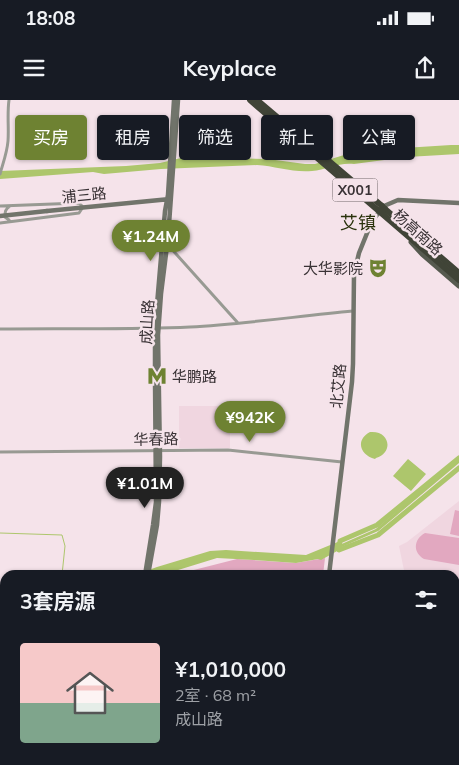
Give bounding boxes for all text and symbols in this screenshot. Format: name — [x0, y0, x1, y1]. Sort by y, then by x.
text: 18:08 — [25, 6, 75, 30]
icon: menu — [20, 54, 48, 82]
text: Keyplace — [182, 54, 277, 82]
icon: share — [411, 54, 439, 82]
chip: 买房 — [15, 115, 87, 160]
chip: 租房 — [97, 115, 169, 160]
chip: 筛选 — [179, 115, 251, 160]
chip: 新上 — [261, 115, 333, 160]
chip: 公寓 — [343, 115, 415, 160]
road number: X001 — [332, 178, 378, 202]
street label: 浦三路 — [61, 183, 107, 207]
street label: 杨高南路 — [389, 205, 447, 259]
district label: 艾镇 — [340, 211, 376, 234]
pin: ¥1.24M — [110, 220, 192, 262]
text: ¥1.24M — [123, 226, 179, 246]
theatre icon: 大华影院 — [367, 257, 389, 279]
place label: 大华影院 — [303, 259, 363, 278]
street label: 成山路 — [136, 299, 158, 345]
street label: 北艾路 — [327, 363, 349, 409]
metro station icon: 华鹏路 — [146, 365, 168, 387]
place label: 华鹏路 — [172, 367, 217, 386]
pin: ¥942K — [215, 400, 285, 443]
text: ¥942K — [225, 407, 275, 427]
street label: 华春路 — [133, 429, 179, 449]
pin: ¥1.01M — [104, 466, 186, 509]
text: ¥1.01M — [117, 473, 173, 493]
icon: filters — [412, 586, 440, 614]
text: 3套房源 — [20, 588, 96, 614]
text: ¥1,010,000 — [175, 656, 286, 682]
icon: home — [60, 663, 120, 723]
text: 2室 · 68 m² — [175, 685, 256, 705]
text: 成山路 — [175, 709, 223, 729]

